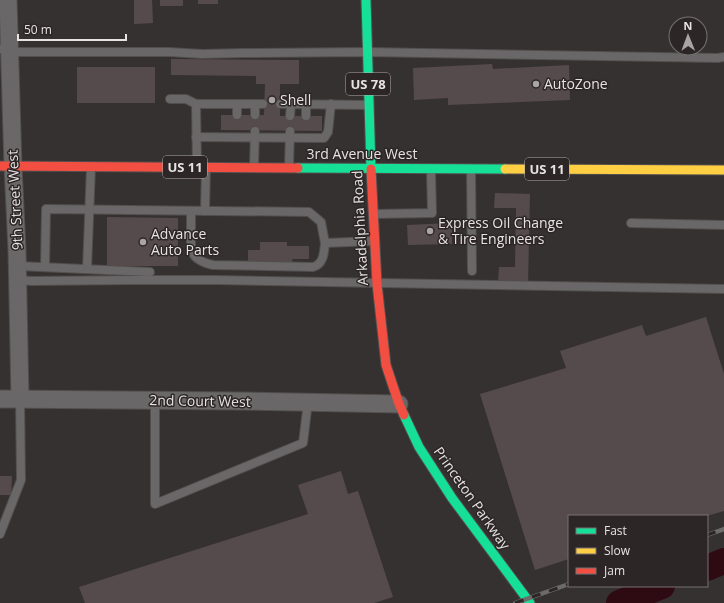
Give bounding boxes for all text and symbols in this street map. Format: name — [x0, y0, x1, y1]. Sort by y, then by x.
scale bar — [18, 16, 126, 42]
north arrow — [668, 16, 708, 56]
text: N — [683, 18, 692, 33]
text: 50 m — [24, 21, 52, 38]
road number: US 78 — [346, 73, 390, 95]
place label: AutoZone — [544, 74, 608, 93]
marker: AutoZone — [531, 79, 541, 89]
place label: Shell — [280, 90, 311, 109]
marker: Shell — [267, 95, 277, 105]
street label: 3rd Avenue West — [307, 144, 417, 163]
street label: 9th Street West — [2, 149, 27, 251]
road number: US 11 — [163, 156, 207, 178]
road number: US 11 — [525, 158, 569, 180]
street label: Arkadelphia Road — [347, 170, 372, 286]
place label: Express Oil Change & Tire Engineers — [438, 213, 563, 248]
place label: Advance Auto Parts — [151, 224, 219, 259]
marker: Express Oil Change & Tire Engineers — [425, 226, 435, 236]
marker: Advance Auto Parts — [138, 237, 148, 247]
street label: 2nd Court West — [149, 390, 251, 411]
street label: Princeton Parkway — [430, 443, 516, 554]
legend — [568, 515, 708, 587]
text: Fast — [604, 522, 627, 539]
text: Slow — [604, 542, 631, 559]
text: Jam — [603, 562, 625, 579]

